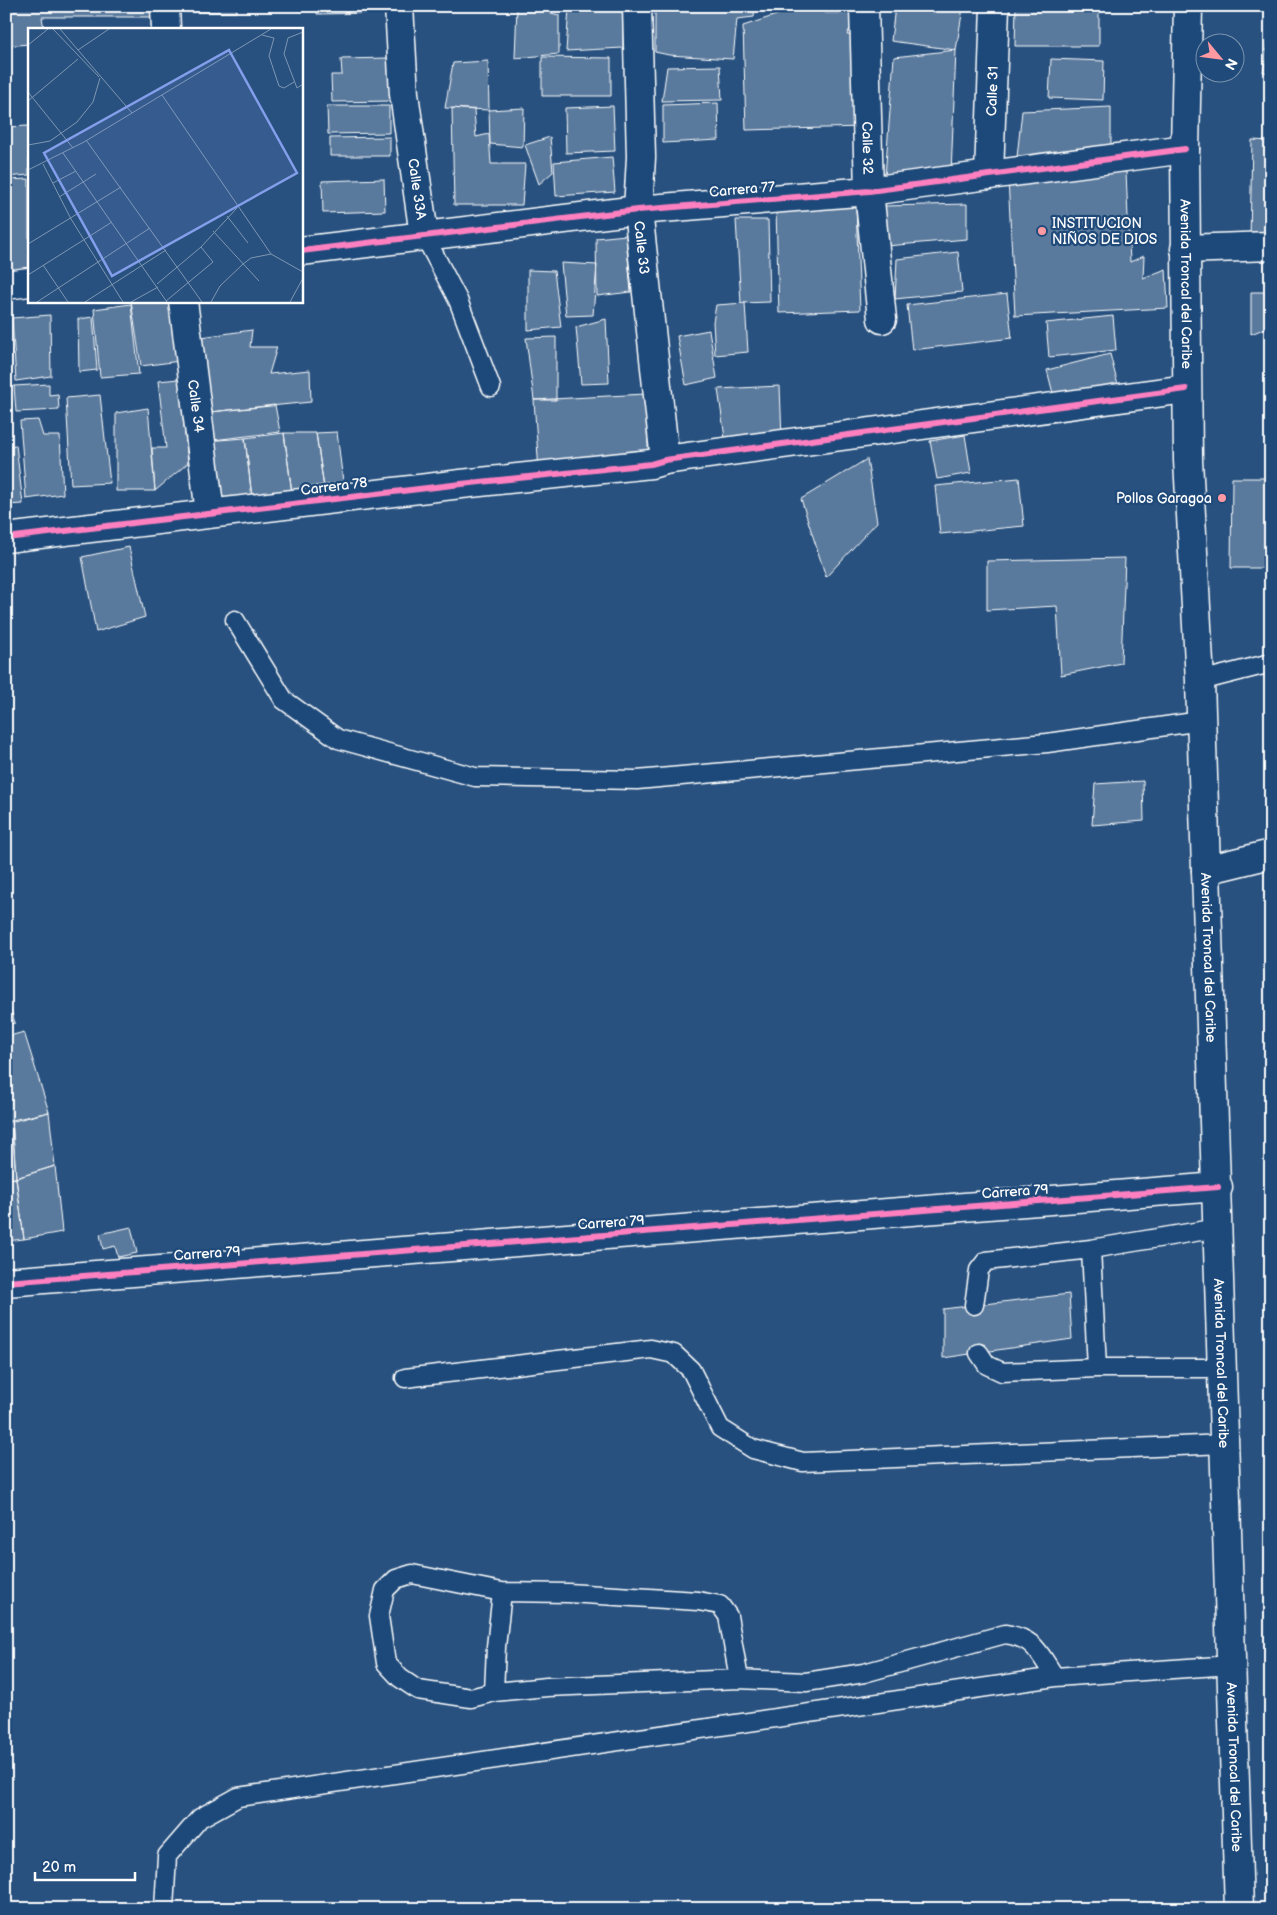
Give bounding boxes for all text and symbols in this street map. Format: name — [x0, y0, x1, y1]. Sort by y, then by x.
inset map — [28, 28, 302, 302]
north arrow — [1194, 32, 1244, 82]
text: N — [1221, 55, 1241, 73]
street label: Calle 31 — [983, 66, 1002, 116]
street label: Calle 32 — [858, 121, 877, 175]
street label: Calle 33A — [404, 157, 430, 221]
street label: Carrera 77 — [708, 178, 776, 201]
street label: Avenida Troncal del Caribe — [1176, 199, 1195, 369]
place label: INSTITUCION NIÑOS DE DIOS — [1052, 215, 1157, 248]
street label: Calle 33 — [630, 220, 653, 275]
marker: INSTITUCION NIÑOS DE DIOS — [1036, 225, 1048, 237]
street label: Calle 34 — [184, 379, 208, 434]
street label: Carrera 78 — [300, 474, 368, 499]
place label: Pollos Garagoa — [1116, 490, 1212, 507]
marker: Pollos Garagoa — [1216, 492, 1228, 504]
street label: Avenida Troncal del Caribe — [1197, 872, 1219, 1043]
street label: Carrera 79 — [981, 1181, 1049, 1202]
street label: Carrera 79 — [577, 1212, 645, 1233]
street label: Carrera 79 — [173, 1243, 241, 1264]
street label: Avenida Troncal del Caribe — [1210, 1278, 1232, 1449]
street label: Avenida Troncal del Caribe — [1223, 1682, 1245, 1852]
scale bar — [35, 1850, 135, 1882]
text: 20 m — [42, 1858, 76, 1877]

